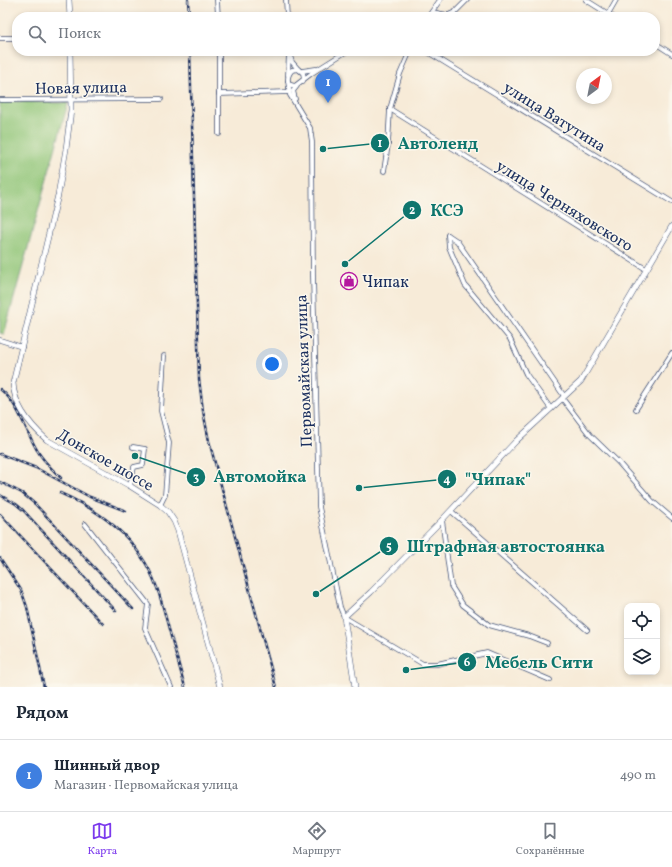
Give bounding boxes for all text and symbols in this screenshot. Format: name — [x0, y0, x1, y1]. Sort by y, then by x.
search box — [12, 12, 660, 56]
icon: search — [26, 23, 48, 45]
text: Поиск — [58, 24, 101, 45]
north arrow — [576, 68, 612, 104]
pin: 1 — [315, 70, 341, 103]
street label: Новая улица — [35, 77, 127, 101]
street label: улица Ватутина — [498, 77, 609, 158]
callout: Автоленд — [370, 129, 486, 158]
text: Автоленд — [398, 133, 479, 156]
text: 1 — [378, 136, 383, 152]
street label: улица Черняховского — [491, 156, 637, 258]
callout: КСЭ — [402, 196, 471, 225]
text: КСЭ — [430, 200, 464, 223]
text: 2 — [409, 203, 415, 219]
shop icon: Чипак — [339, 271, 359, 291]
place label: Чипак — [362, 272, 409, 294]
street label: Первомайская улица — [291, 294, 319, 448]
your location — [262, 354, 282, 374]
street label: Донское шоссе — [53, 424, 157, 497]
callout: Автомойка — [186, 462, 315, 491]
callout: "Чипак" — [437, 464, 539, 493]
text: Автомойка — [214, 466, 306, 489]
text: "Чипак" — [465, 469, 531, 492]
text: 3 — [193, 470, 199, 486]
text: 4 — [443, 472, 451, 488]
callout: Штрафная автостоянка — [379, 531, 613, 560]
text: Штрафная автостоянка — [407, 536, 605, 559]
text: 5 — [386, 539, 392, 555]
map controls — [624, 603, 660, 675]
button: locate — [624, 603, 660, 639]
button: layers — [624, 639, 660, 675]
callout: Мебель Сити — [457, 647, 602, 676]
text: Мебель Сити — [485, 652, 593, 675]
text: 6 — [464, 655, 471, 671]
text: Рядом — [16, 702, 69, 725]
text: Шинный двор — [54, 756, 160, 777]
text: 1 — [26, 767, 32, 785]
text: 490 m — [620, 767, 656, 785]
text: Магазин · Первомайская улица — [54, 777, 238, 795]
tab: Карта — [87, 820, 117, 859]
tab: Маршрут — [292, 820, 341, 859]
tab: Сохранённые — [516, 820, 584, 859]

